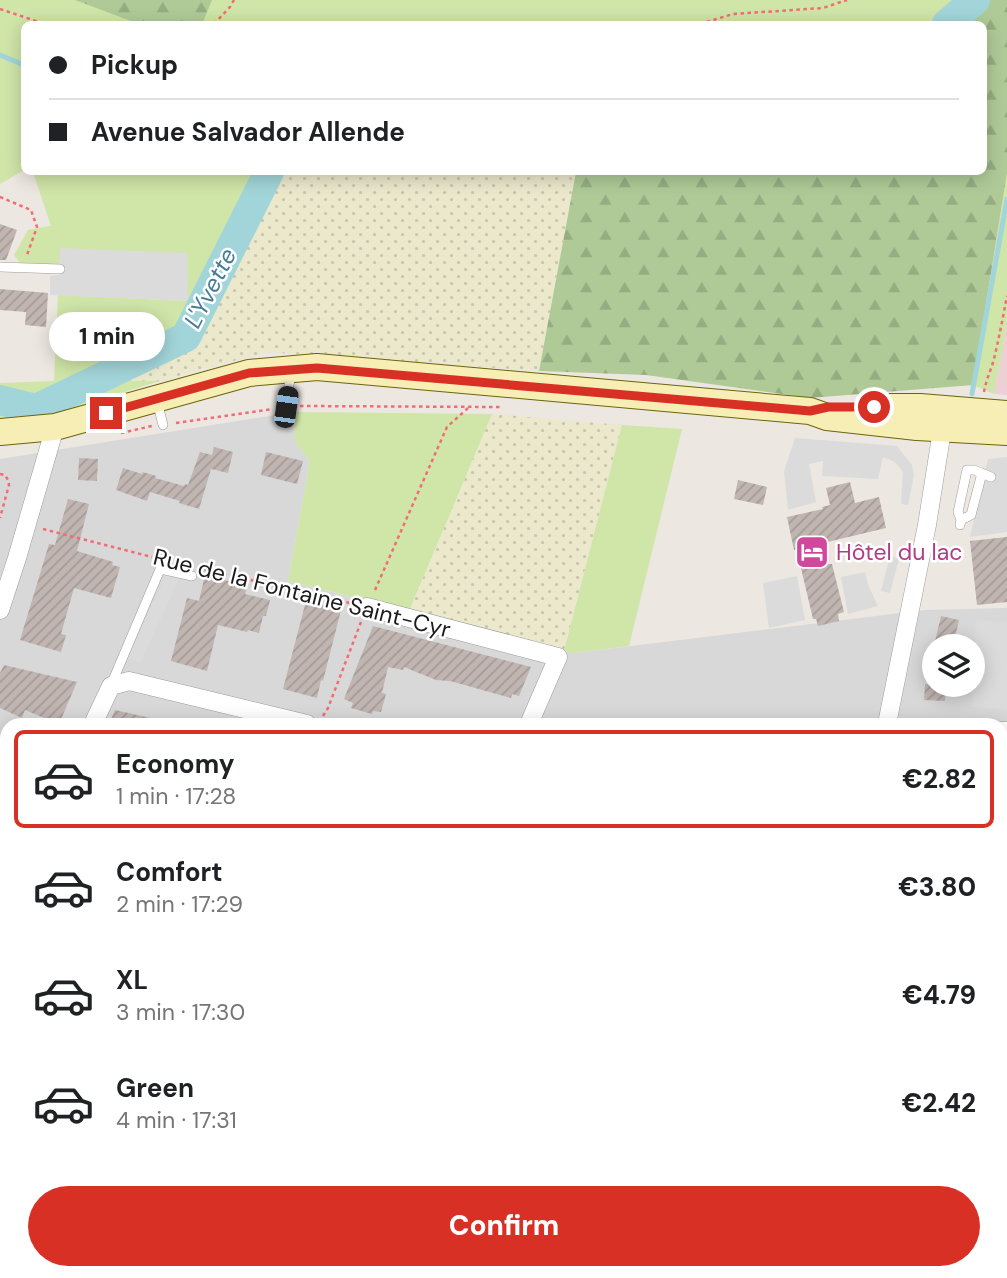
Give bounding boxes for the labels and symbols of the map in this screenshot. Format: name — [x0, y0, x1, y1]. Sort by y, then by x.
water label: L'Yvette — [177, 243, 243, 333]
callout: 1 min — [48, 312, 164, 360]
car — [273, 385, 300, 429]
route start — [858, 391, 890, 423]
route end — [90, 397, 122, 429]
hotel icon: Hôtel du lac — [793, 533, 831, 571]
place label: Hôtel du lac — [836, 537, 962, 567]
street label: Rue de la Fontaine Saint-Cyr — [150, 542, 454, 644]

